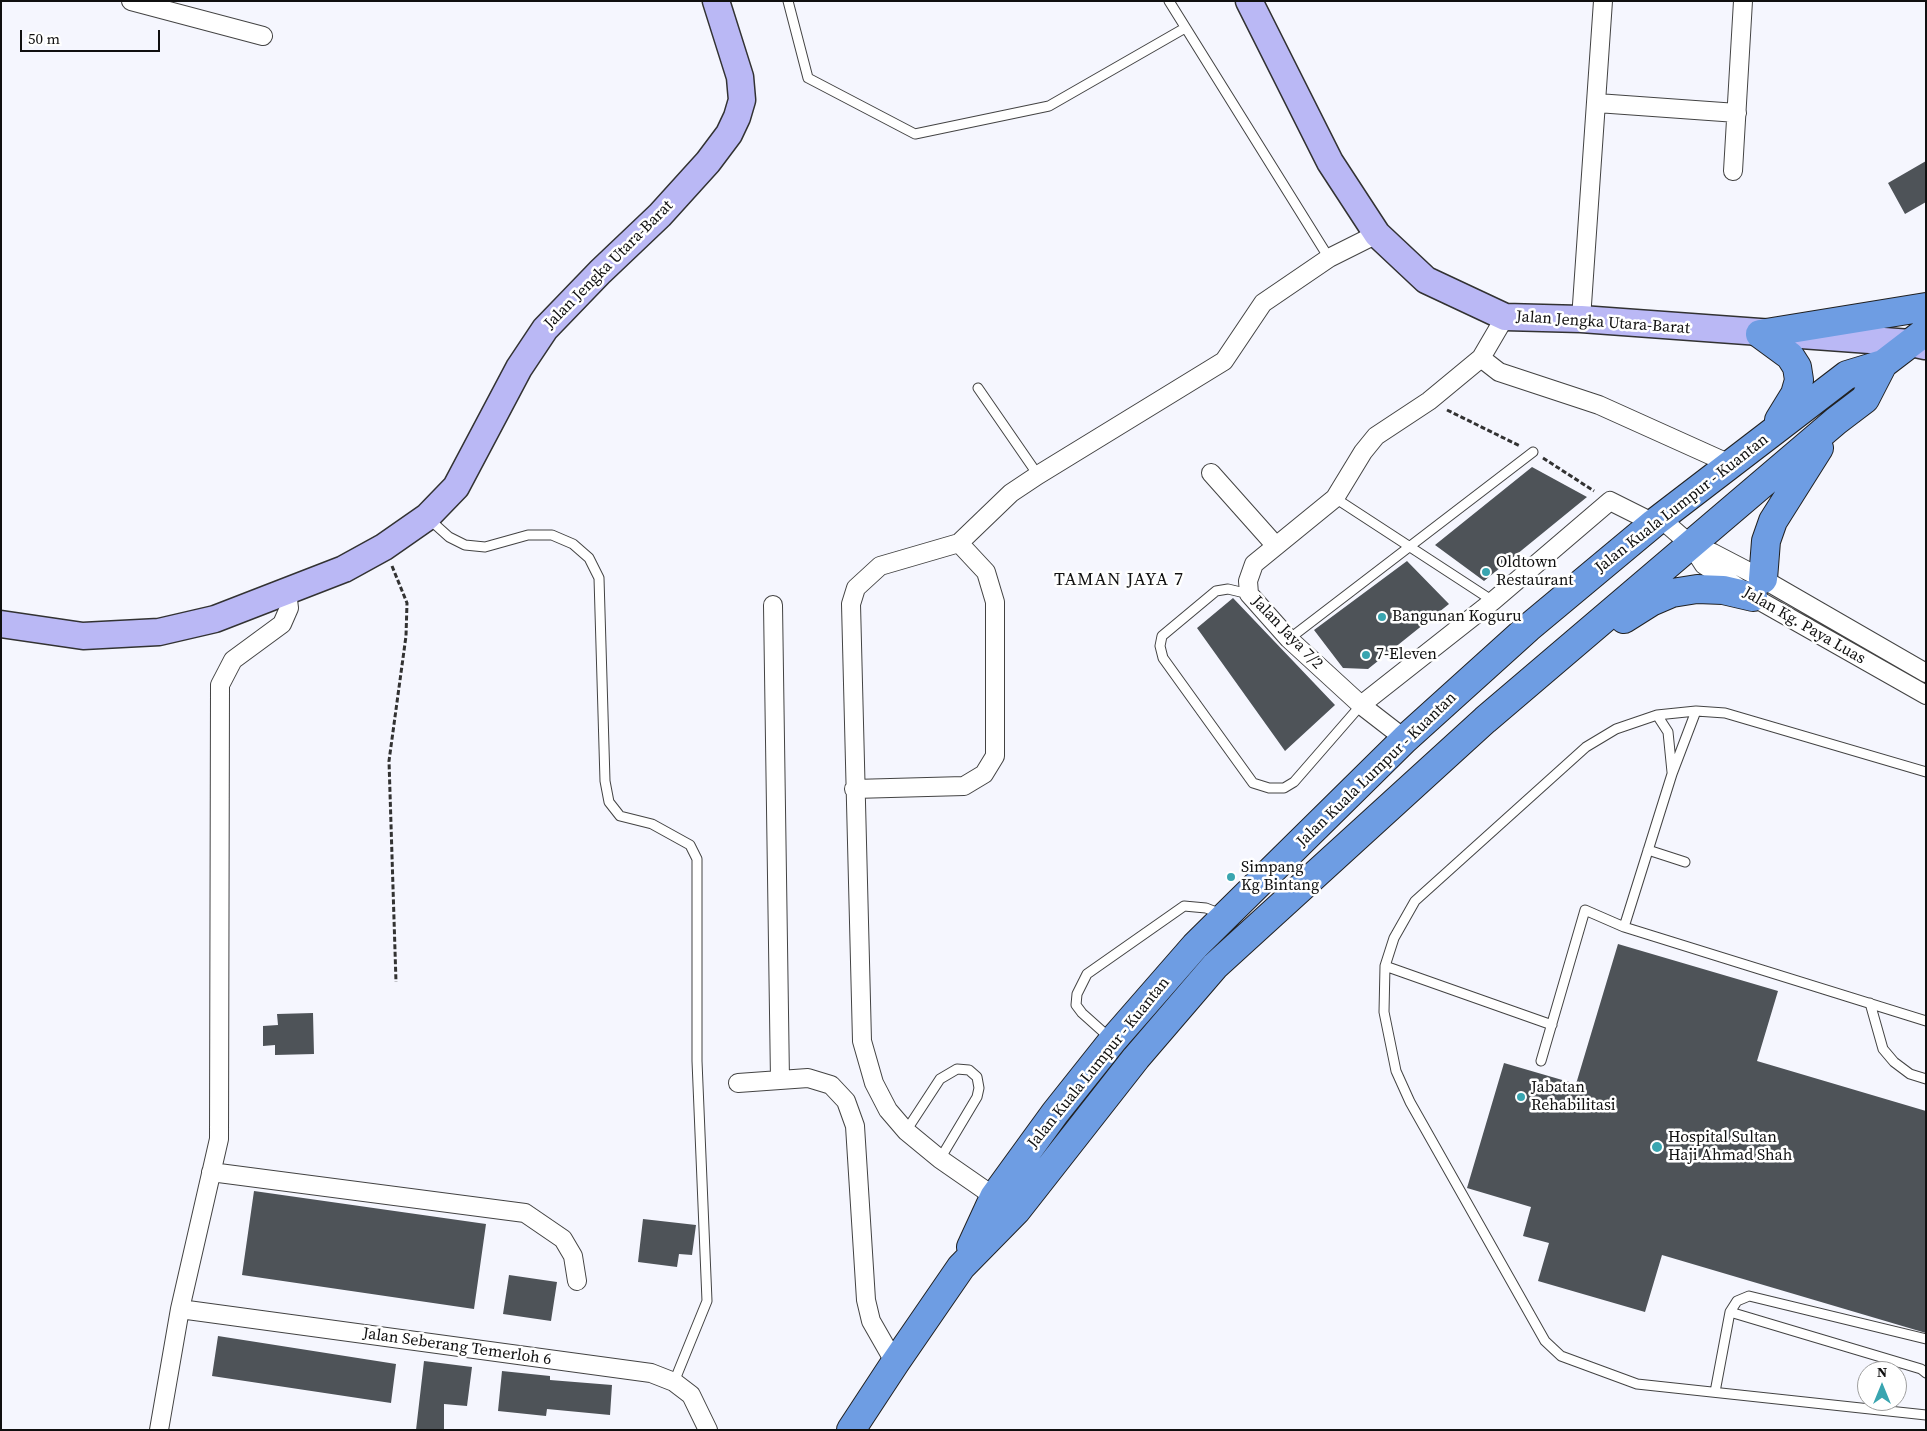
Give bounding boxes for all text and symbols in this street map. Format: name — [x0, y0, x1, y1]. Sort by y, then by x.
scale bar — [22, 20, 162, 52]
text: 50 m — [28, 28, 60, 49]
street label: Jalan Jengka Utara-Barat — [541, 197, 677, 333]
street label: Jalan Jengka Utara-Barat — [1515, 307, 1691, 339]
street label: Jalan Kuala Lumpur - Kuantan — [1591, 430, 1773, 578]
place label: Oldtown Restaurant — [1496, 553, 1574, 591]
marker: Oldtown Restaurant — [1480, 566, 1492, 578]
district label: TAMAN JAYA 7 — [1052, 569, 1186, 591]
street label: Jalan Kg. Paya Luas — [1739, 583, 1869, 669]
street label: Jalan Jaya 7/2 — [1247, 592, 1327, 674]
place label: Bangunan Koguru — [1392, 607, 1521, 627]
marker: Bangunan Koguru — [1376, 611, 1388, 623]
place label: 7-Eleven — [1376, 645, 1437, 665]
marker: 7-Eleven — [1360, 649, 1372, 661]
street label: Jalan Kuala Lumpur - Kuantan — [1293, 688, 1461, 852]
place label: Simpang Kg Bintang — [1241, 858, 1319, 896]
marker: Simpang Kg Bintang — [1225, 871, 1237, 883]
street label: Jalan Kuala Lumpur - Kuantan — [1024, 974, 1174, 1152]
place label: Jabatan Rehabilitasi — [1531, 1078, 1616, 1116]
marker: Jabatan Rehabilitasi — [1515, 1091, 1527, 1103]
place label: Hospital Sultan Haji Ahmad Shah — [1668, 1128, 1792, 1166]
marker: Hospital Sultan Haji Ahmad Shah — [1650, 1140, 1664, 1154]
street label: Jalan Seberang Temerloh 6 — [361, 1324, 553, 1370]
north arrow — [1857, 1361, 1907, 1411]
text: N — [1877, 1362, 1887, 1382]

